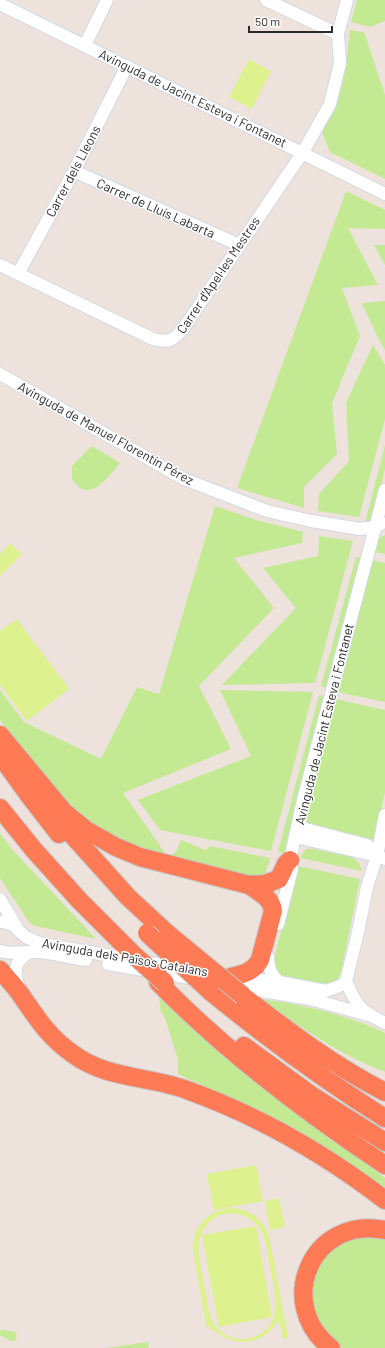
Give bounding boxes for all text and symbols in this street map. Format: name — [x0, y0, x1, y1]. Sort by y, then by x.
scale bar — [249, 8, 332, 34]
text: 50 m — [255, 14, 280, 28]
street label: Avinguda de Jacint Esteva i Fontanet — [97, 45, 289, 151]
street label: Carrer dels Lleons — [42, 122, 104, 220]
street label: Carrer de Lluís Labarta — [94, 175, 218, 241]
street label: Carrer d'Apel·les Mestres — [173, 214, 263, 336]
street label: Avinguda de Manuel Florentín Pérez — [15, 378, 197, 488]
street label: Avinguda de Jacint Esteva i Fontanet — [291, 622, 357, 826]
street label: Avinguda dels Països Catalans — [41, 935, 209, 979]

